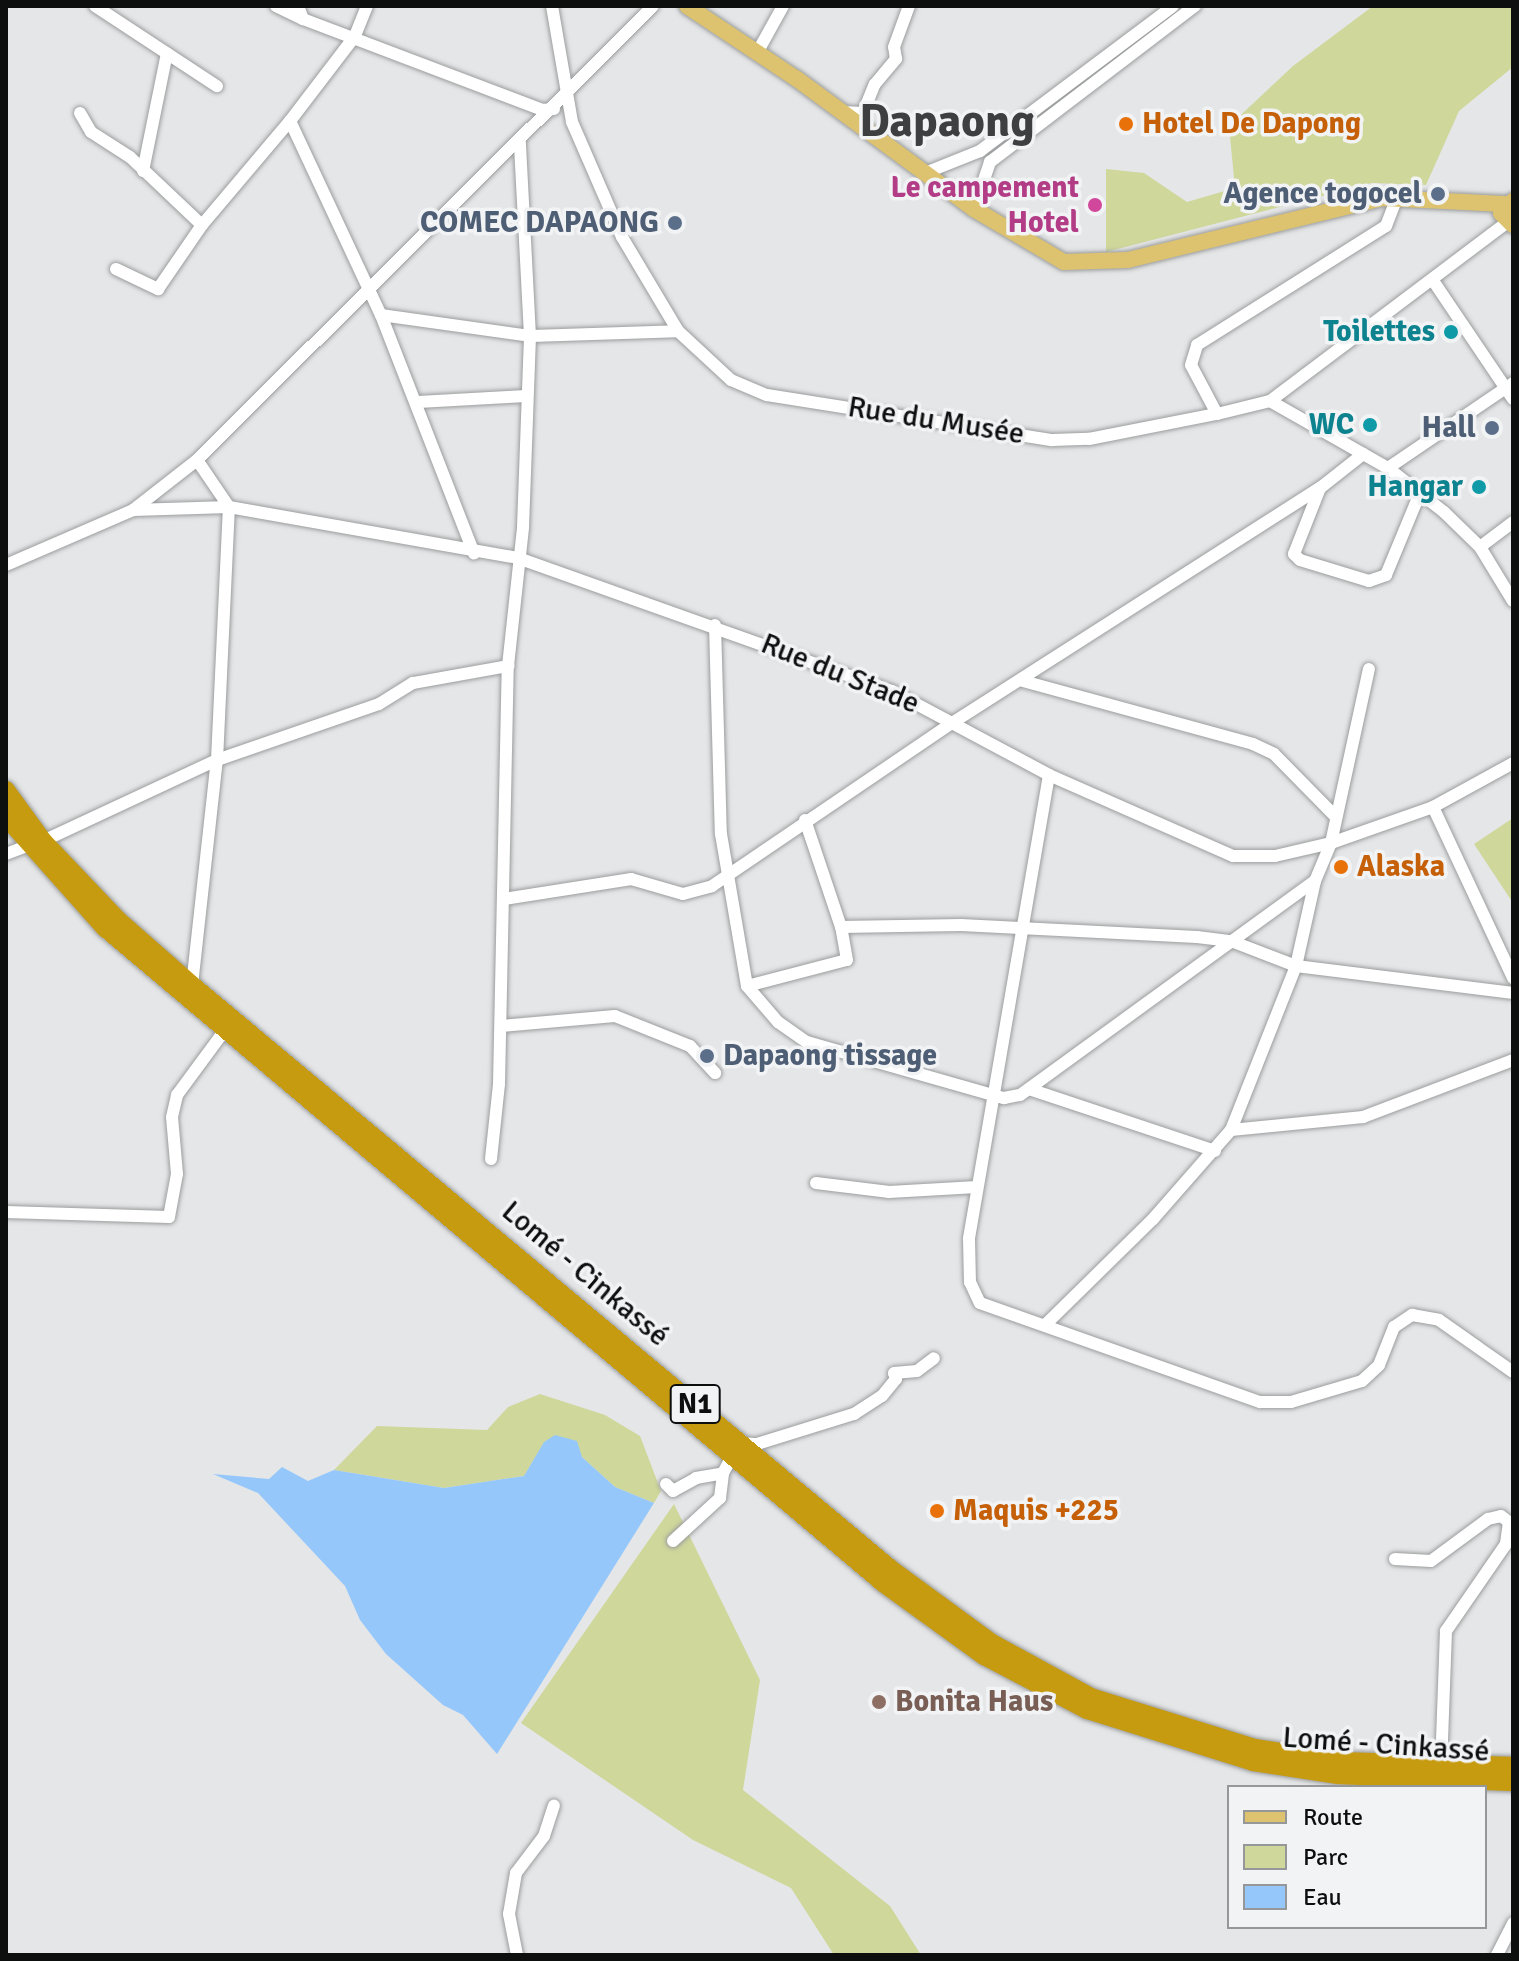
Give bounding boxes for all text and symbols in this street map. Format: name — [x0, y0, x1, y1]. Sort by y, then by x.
district label: Dapaong — [859, 93, 1035, 149]
place label: Hotel De Dapong — [1142, 106, 1361, 142]
marker: Hotel De Dapong — [1117, 115, 1135, 133]
place label: Le campement Hotel — [890, 170, 1079, 240]
place label: Agence togocel — [1224, 176, 1422, 212]
marker: Agence togocel — [1429, 185, 1447, 203]
marker: Le campement Hotel — [1086, 196, 1104, 214]
place label: COMEC DAPAONG — [420, 205, 659, 241]
marker: COMEC DAPAONG — [666, 214, 684, 232]
place label: Toilettes — [1323, 314, 1435, 350]
marker: Toilettes — [1442, 323, 1460, 341]
street label: Rue du Musée — [845, 389, 1027, 453]
place label: WC — [1309, 407, 1354, 443]
place label: Hall — [1422, 410, 1476, 446]
marker: WC — [1361, 416, 1379, 434]
marker: Hall — [1483, 419, 1501, 437]
place label: Hangar — [1367, 469, 1463, 505]
marker: Hangar — [1470, 478, 1488, 496]
street label: Rue du Stade — [756, 626, 924, 722]
place label: Alaska — [1357, 849, 1445, 885]
marker: Alaska — [1332, 858, 1350, 876]
place label: Dapaong tissage — [723, 1038, 937, 1074]
marker: Dapaong tissage — [698, 1047, 716, 1065]
street label: Lomé - Cinkassé — [494, 1194, 676, 1354]
road number: N1 — [669, 1380, 721, 1428]
place label: Maquis +225 — [953, 1493, 1119, 1529]
marker: Maquis +225 — [928, 1502, 946, 1520]
place label: Bonita Haus — [895, 1684, 1053, 1720]
marker: Bonita Haus — [870, 1693, 888, 1711]
street label: Lomé - Cinkassé — [1281, 1720, 1491, 1770]
legend — [1227, 1785, 1487, 1929]
text: Route — [1303, 1802, 1363, 1832]
text: Parc — [1303, 1842, 1348, 1872]
text: Eau — [1303, 1882, 1342, 1912]

